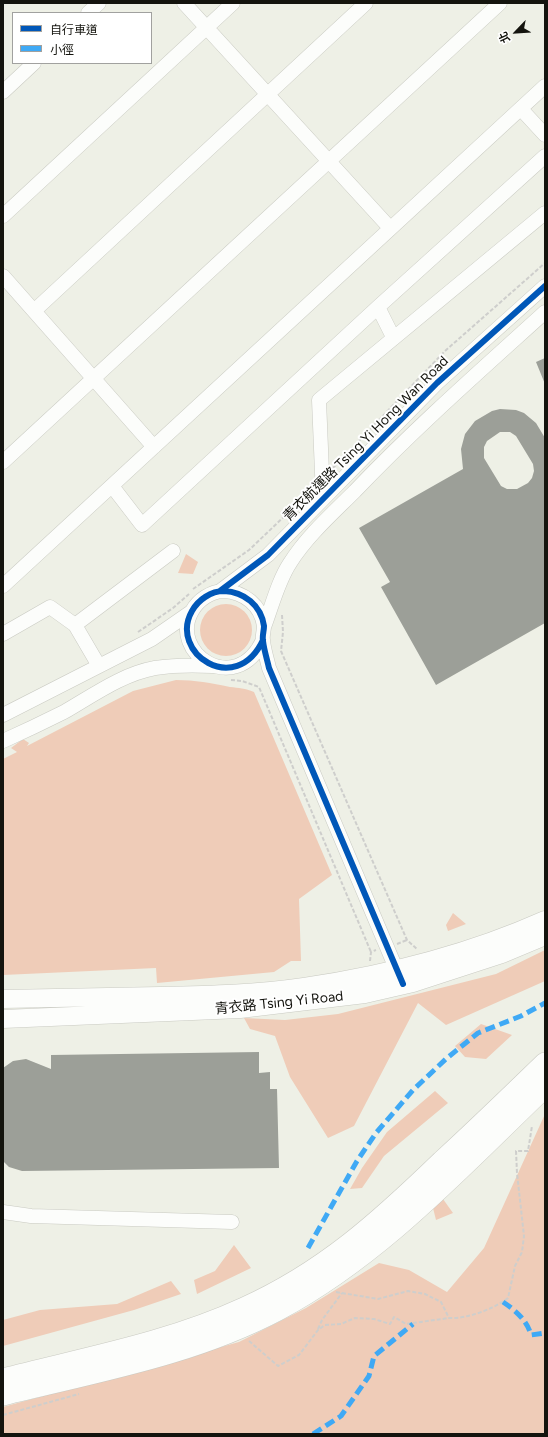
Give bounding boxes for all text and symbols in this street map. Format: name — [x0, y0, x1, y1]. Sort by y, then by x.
legend — [12, 12, 152, 64]
north arrow — [496, 12, 536, 52]
text: 自行車道 — [50, 23, 98, 37]
text: 北 — [496, 30, 513, 45]
text: 小徑 — [50, 43, 74, 57]
street label: 青衣航運路 Tsing Yi Hong Wan Road — [280, 353, 452, 525]
street label: 青衣路 Tsing Yi Road — [214, 988, 344, 1018]

